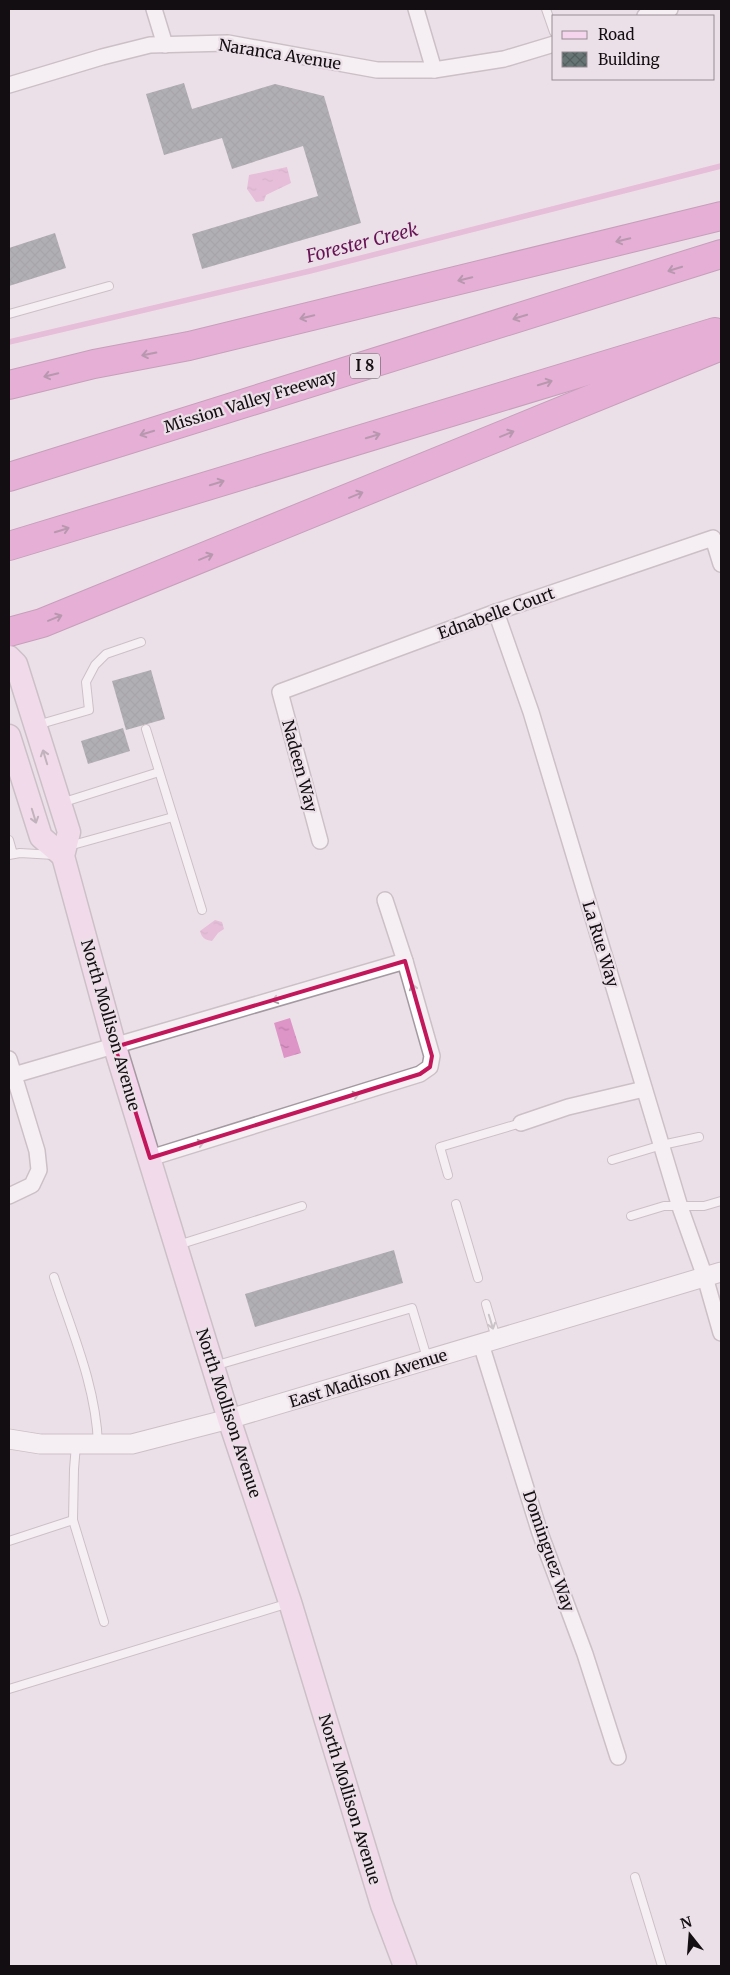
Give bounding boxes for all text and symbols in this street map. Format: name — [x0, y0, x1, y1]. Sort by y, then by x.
legend — [552, 15, 715, 80]
text: Road — [598, 25, 634, 44]
street label: Naranca Avenue — [217, 34, 343, 74]
text: Building — [598, 50, 660, 69]
water label: Forester Creek — [303, 217, 420, 268]
one-way arrow — [615, 236, 631, 245]
one-way arrow — [667, 265, 683, 274]
one-way arrow — [458, 275, 474, 284]
one-way arrow — [300, 313, 316, 322]
one-way arrow — [512, 313, 528, 323]
one-way arrow — [141, 349, 157, 359]
road number: I 8 — [350, 354, 380, 378]
street label: Mission Valley Freeway — [161, 365, 339, 437]
one-way arrow — [44, 371, 60, 380]
one-way arrow — [536, 378, 552, 388]
one-way arrow — [140, 429, 156, 439]
one-way arrow — [499, 429, 514, 438]
one-way arrow — [364, 430, 380, 440]
one-way arrow — [209, 477, 225, 487]
one-way arrow — [348, 490, 363, 500]
one-way arrow — [53, 524, 69, 534]
one-way arrow — [198, 551, 213, 561]
street label: Ednabelle Court — [435, 582, 558, 643]
one-way arrow — [47, 613, 62, 622]
street label: Nadeen Way — [278, 718, 322, 815]
one-way arrow — [40, 749, 50, 765]
one-way arrow — [30, 808, 39, 823]
street label: La Rue Way — [578, 899, 624, 990]
street label: North Mollison Avenue — [77, 937, 145, 1113]
one-way arrow — [408, 983, 418, 999]
one-way arrow — [271, 994, 287, 1004]
one-way arrow — [344, 1090, 360, 1100]
one-way arrow — [189, 1139, 205, 1148]
one-way arrow — [486, 1314, 496, 1330]
street label: North Mollison Avenue — [192, 1326, 266, 1500]
street label: East Madison Avenue — [287, 1344, 449, 1412]
street label: Dominguez Way — [519, 1488, 579, 1615]
street label: North Mollison Avenue — [315, 1711, 385, 1887]
north arrow — [665, 1910, 715, 1960]
text: N — [678, 1912, 694, 1933]

